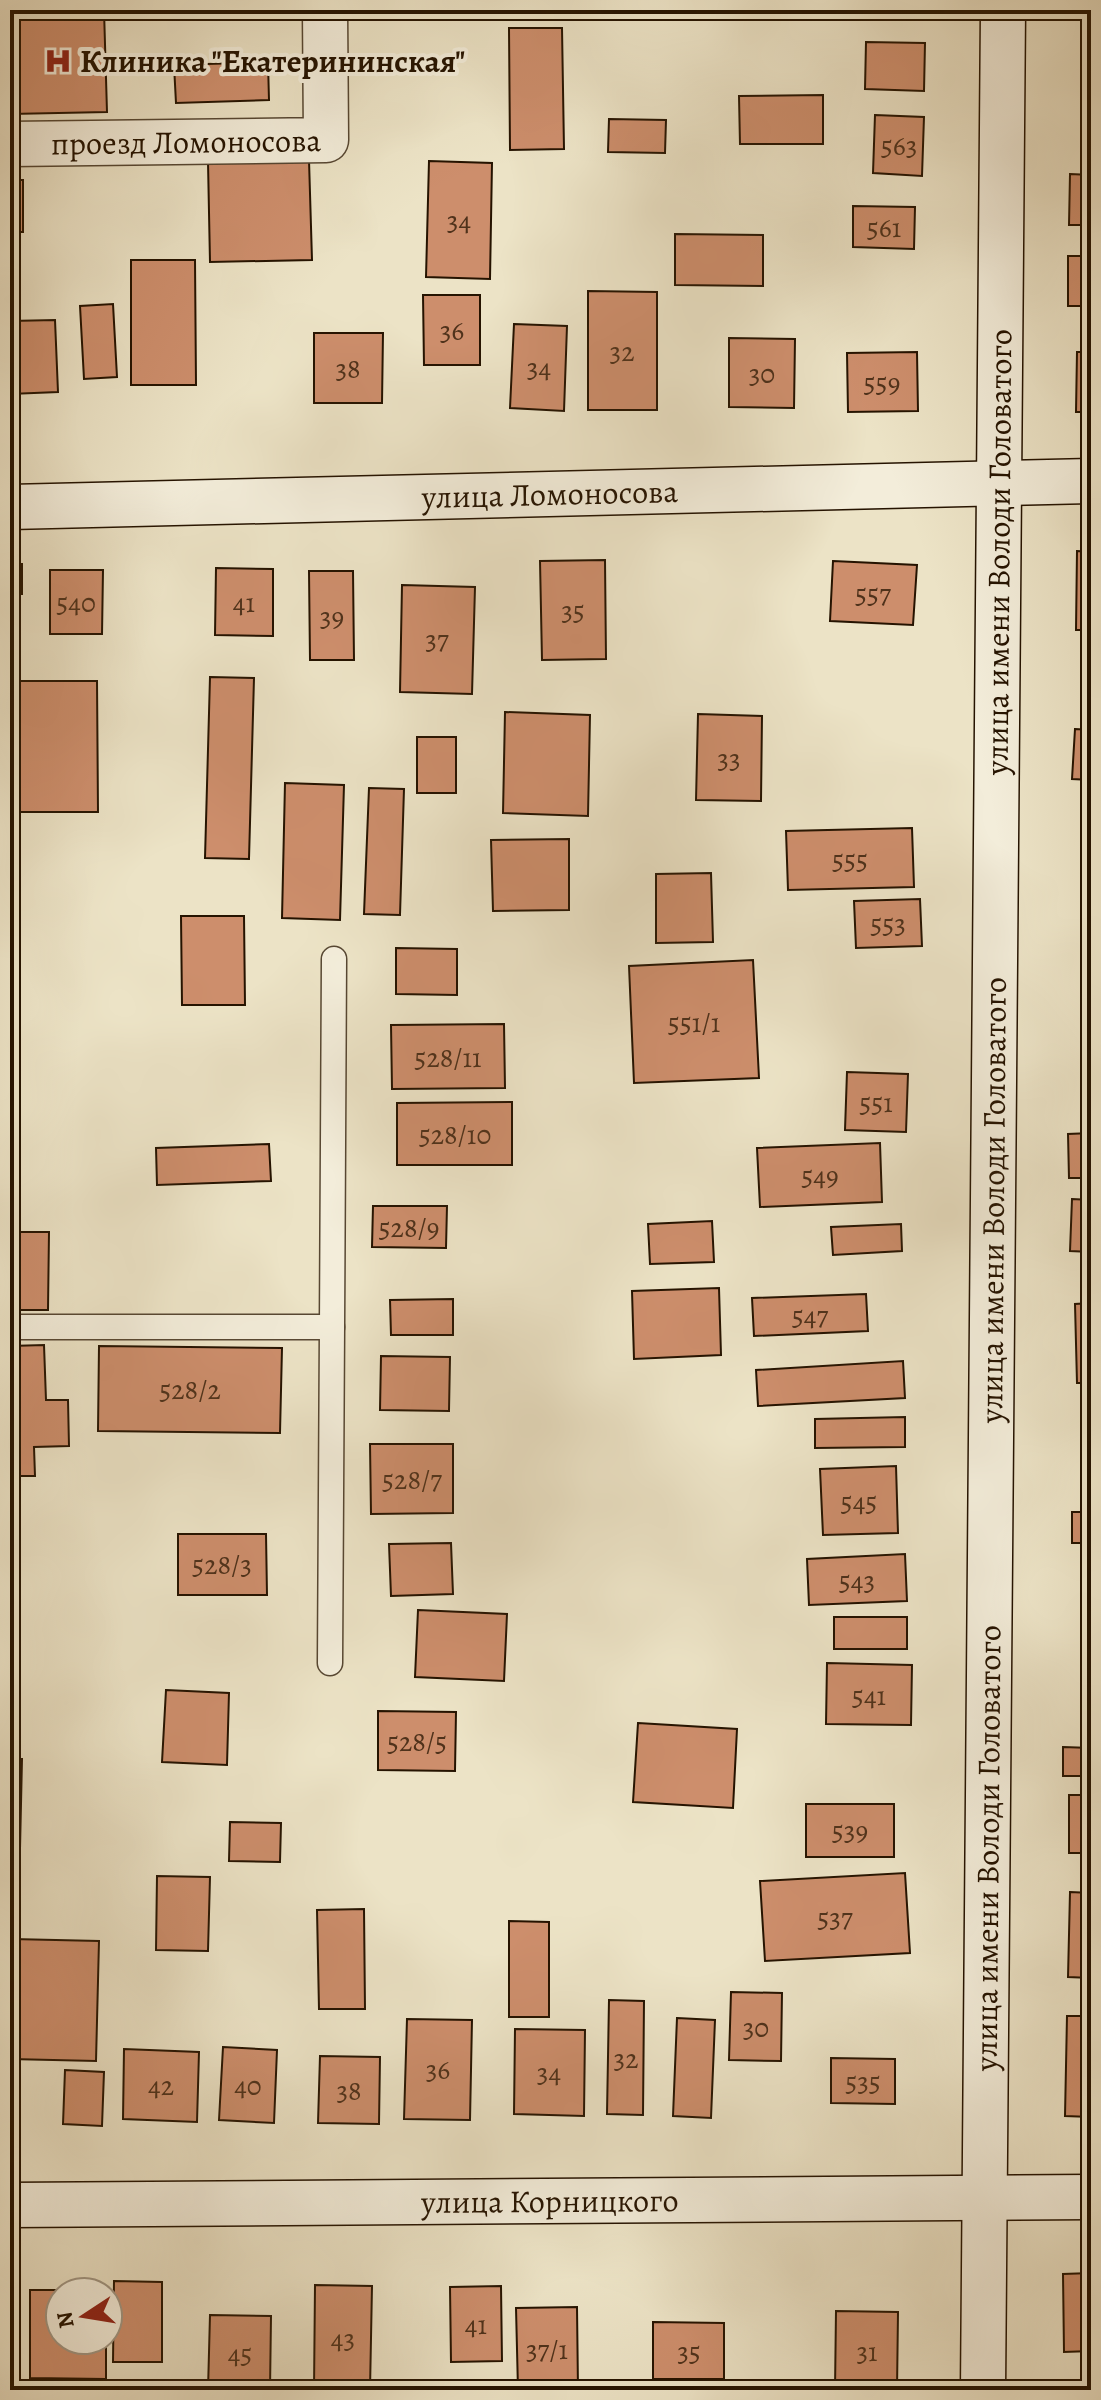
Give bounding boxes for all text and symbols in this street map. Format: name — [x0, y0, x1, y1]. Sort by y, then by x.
place label: Клиника "Екатерининская" — [80, 39, 465, 83]
hospital icon: Клиника "Екатерининская" — [43, 46, 73, 76]
street label: проезд Ломоносова — [51, 118, 322, 165]
house number: 563 — [881, 127, 917, 165]
house number: 34 — [447, 202, 471, 240]
house number: 561 — [867, 209, 901, 247]
house number: 36 — [440, 312, 464, 350]
street label: улица имени Володи Головатого — [975, 329, 1022, 776]
house number: 32 — [610, 333, 634, 371]
house number: 34 — [527, 349, 551, 387]
house number: 38 — [335, 350, 361, 388]
house number: 30 — [749, 355, 775, 393]
house number: 559 — [864, 364, 900, 402]
street label: улица Ломоносова — [420, 469, 679, 519]
house number: 557 — [855, 575, 891, 613]
house number: 540 — [56, 584, 96, 622]
house number: 41 — [233, 584, 255, 622]
house number: 35 — [561, 592, 585, 630]
house number: 39 — [320, 598, 344, 636]
house number: 37 — [425, 621, 449, 659]
house number: 33 — [717, 740, 741, 778]
house number: 555 — [832, 841, 868, 879]
house number: 553 — [870, 905, 906, 943]
street label: улица имени Володи Головатого — [969, 977, 1017, 1424]
house number: 551/1 — [668, 1004, 720, 1042]
house number: 528/11 — [414, 1039, 482, 1077]
house number: 551 — [859, 1084, 893, 1122]
house number: 528/10 — [419, 1116, 491, 1154]
house number: 549 — [801, 1157, 839, 1195]
house number: 528/9 — [379, 1209, 439, 1247]
house number: 547 — [792, 1297, 828, 1335]
house number: 528/2 — [159, 1371, 221, 1409]
house number: 528/7 — [382, 1461, 442, 1499]
house number: 545 — [841, 1483, 877, 1521]
house number: 528/3 — [192, 1546, 252, 1584]
house number: 543 — [839, 1562, 875, 1600]
street label: улица имени Володи Головатого — [964, 1625, 1011, 2072]
house number: 541 — [852, 1677, 886, 1715]
house number: 528/5 — [387, 1723, 447, 1761]
house number: 539 — [832, 1812, 868, 1850]
house number: 537 — [817, 1899, 853, 1937]
house number: 30 — [743, 2009, 769, 2047]
house number: 32 — [614, 2040, 638, 2078]
house number: 36 — [426, 2051, 450, 2089]
house number: 34 — [537, 2054, 561, 2092]
house number: 535 — [845, 2063, 881, 2101]
house number: 42 — [148, 2067, 174, 2105]
house number: 40 — [234, 2067, 262, 2105]
house number: 38 — [336, 2072, 362, 2110]
street label: улица Корницкого — [420, 2178, 679, 2224]
north arrow — [44, 2276, 124, 2356]
house number: 41 — [465, 2306, 487, 2344]
text: N — [49, 2309, 82, 2331]
house number: 43 — [331, 2320, 355, 2358]
house number: 37/1 — [526, 2331, 568, 2369]
house number: 35 — [677, 2333, 701, 2371]
house number: 31 — [856, 2333, 878, 2371]
house number: 45 — [228, 2335, 252, 2373]

